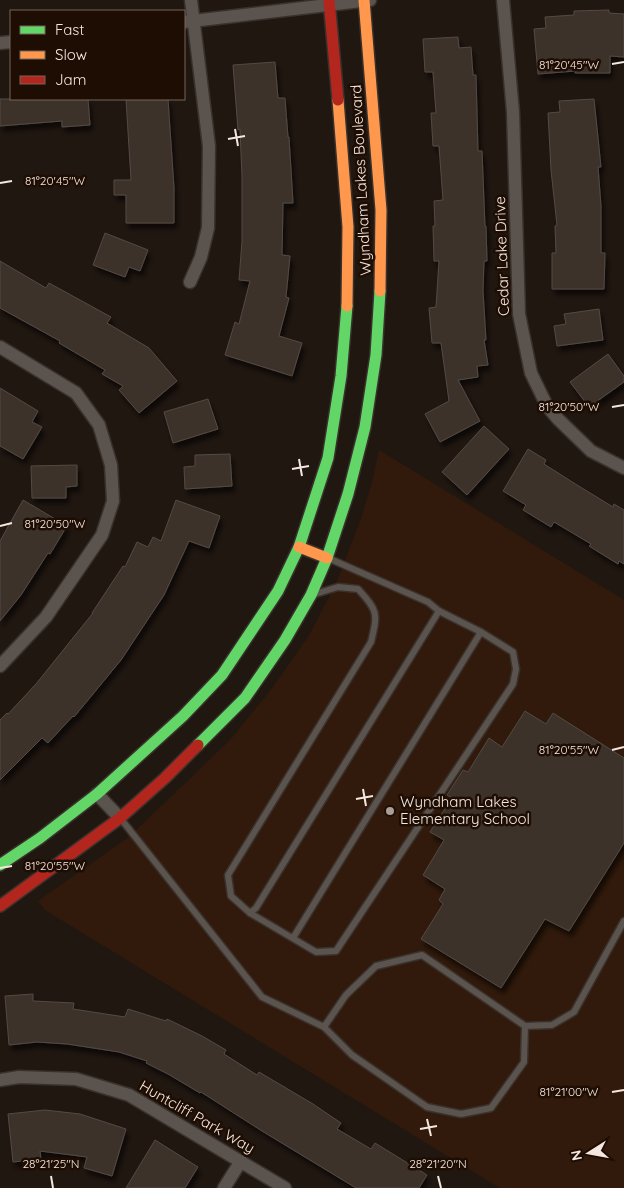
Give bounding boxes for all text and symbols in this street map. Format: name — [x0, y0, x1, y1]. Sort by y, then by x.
legend — [10, 10, 185, 100]
text: Fast — [55, 20, 84, 39]
text: Slow — [55, 45, 87, 64]
text: 81°20'45"W — [539, 57, 599, 72]
text: Jam — [55, 70, 86, 89]
street label: Wyndham Lakes Boulevard — [346, 84, 375, 276]
text: 81°20'45"W — [25, 173, 85, 188]
street label: Cedar Lake Drive — [490, 196, 513, 316]
text: 81°20'50"W — [539, 399, 600, 414]
text: 81°20'50"W — [25, 516, 86, 531]
text: 81°20'55"W — [539, 742, 600, 757]
place label: Wyndham Lakes Elementary School — [400, 792, 530, 828]
marker: Wyndham Lakes Elementary School — [384, 805, 396, 817]
text: 81°20'55"W — [25, 858, 86, 873]
street label: Huntcliff Park Way — [136, 1076, 258, 1157]
text: 81°21'00"W — [540, 1084, 599, 1099]
north arrow — [564, 1128, 614, 1178]
text: N — [566, 1149, 586, 1162]
text: 28°21'25"N — [22, 1156, 80, 1171]
text: 28°21'20"N — [409, 1156, 467, 1171]

